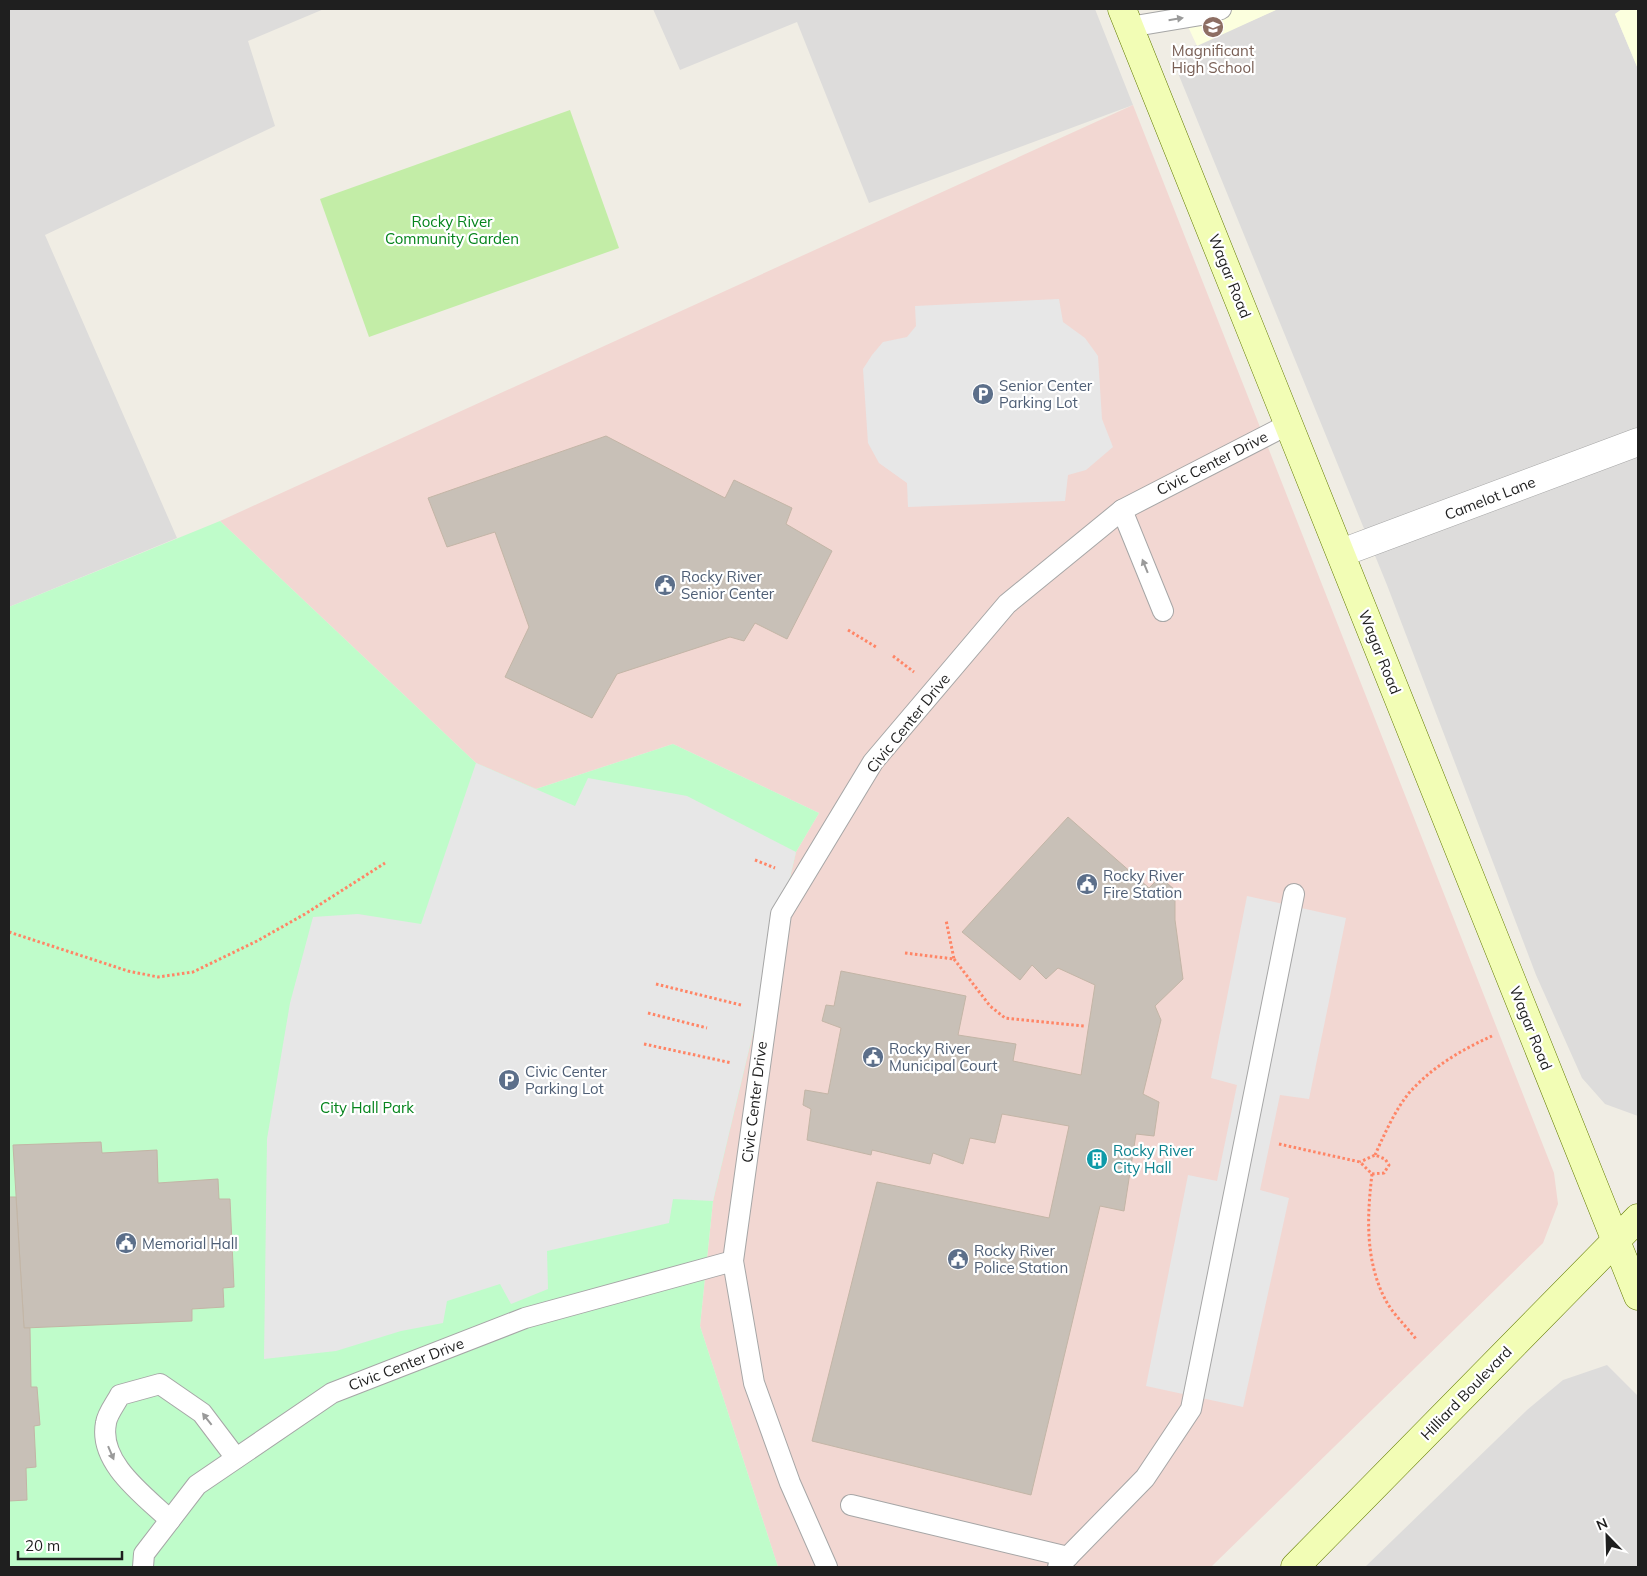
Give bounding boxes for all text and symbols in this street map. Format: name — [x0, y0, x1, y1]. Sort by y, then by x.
one-way arrow — [1168, 15, 1184, 23]
school or university icon: Magnificant High School — [1201, 15, 1225, 39]
place label: Magnificant High School — [1171, 41, 1255, 77]
park label: Rocky River Community Garden — [385, 212, 519, 248]
street label: Wagar Road — [1205, 231, 1255, 321]
place label: Senior Center Parking Lot — [999, 376, 1093, 412]
parking icon: Senior Center Parking Lot — [971, 382, 995, 406]
street label: Civic Center Drive — [1153, 427, 1271, 499]
street label: Camelot Lane — [1442, 472, 1538, 524]
one-way arrow — [1140, 559, 1148, 573]
place label: Rocky River Senior Center — [681, 567, 775, 603]
public building icon: Rocky River Senior Center — [653, 573, 677, 597]
street label: Wagar Road — [1355, 607, 1405, 697]
street label: Civic Center Drive — [862, 669, 954, 777]
place label: Rocky River Fire Station — [1103, 866, 1185, 902]
public building icon: Rocky River Fire Station — [1075, 872, 1099, 896]
street label: Wagar Road — [1506, 983, 1556, 1073]
place label: Rocky River Municipal Court — [889, 1039, 997, 1075]
street label: Civic Center Drive — [737, 1040, 771, 1164]
public building icon: Rocky River Municipal Court — [861, 1045, 885, 1069]
place label: Civic Center Parking Lot — [525, 1062, 608, 1098]
parking icon: Civic Center Parking Lot — [497, 1068, 521, 1092]
park label: City Hall Park — [320, 1098, 414, 1117]
place label: Rocky River City Hall — [1113, 1141, 1195, 1177]
building icon: Rocky River City Hall — [1085, 1147, 1109, 1171]
public building icon: Memorial Hall — [114, 1231, 138, 1255]
place label: Memorial Hall — [142, 1234, 238, 1253]
place label: Rocky River Police Station — [974, 1241, 1068, 1277]
public building icon: Rocky River Police Station — [946, 1247, 970, 1271]
street label: Civic Center Drive — [345, 1333, 467, 1395]
street label: Hilliard Boulevard — [1416, 1342, 1516, 1444]
one-way arrow — [201, 1413, 212, 1426]
one-way arrow — [107, 1446, 115, 1461]
north arrow — [1582, 1511, 1632, 1561]
text: N — [1594, 1514, 1610, 1534]
scale bar — [18, 1528, 121, 1560]
text: 20 m — [25, 1536, 60, 1555]

